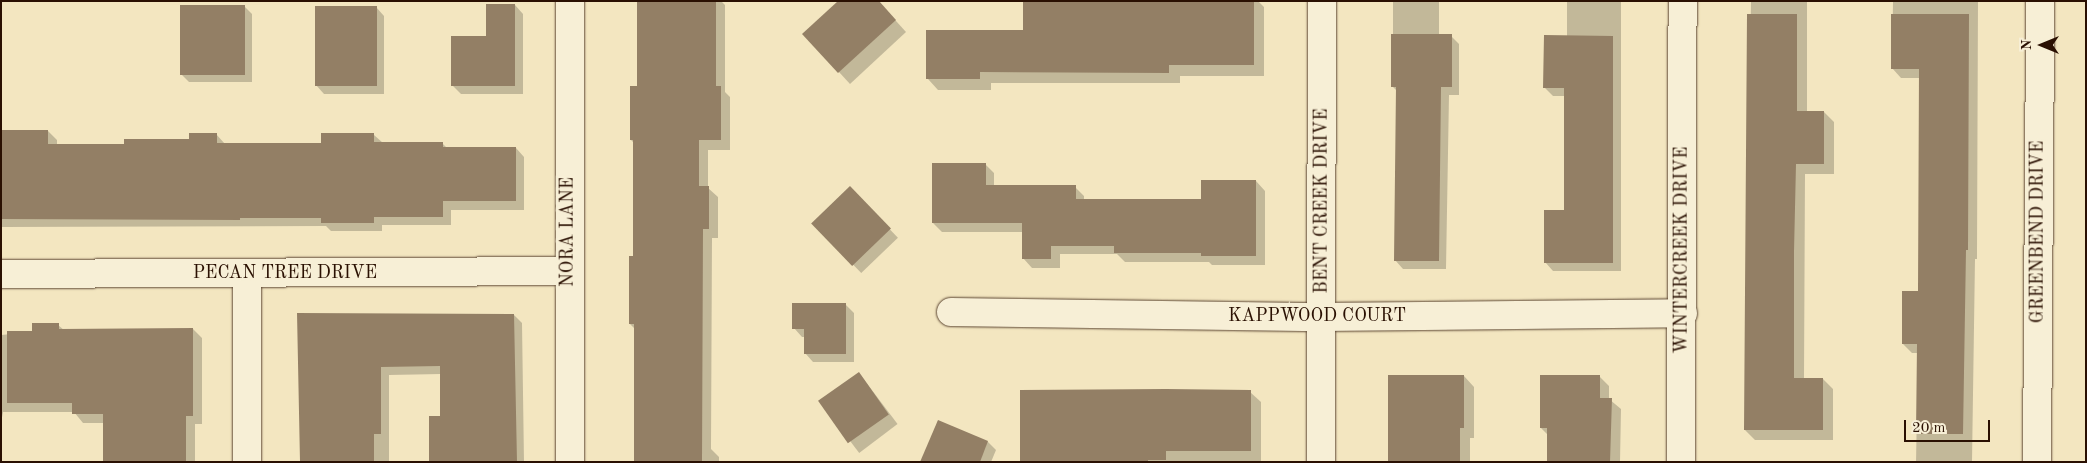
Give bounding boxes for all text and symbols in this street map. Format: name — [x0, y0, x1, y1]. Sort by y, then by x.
north arrow — [2017, 20, 2067, 70]
text: N — [2020, 40, 2034, 50]
street label: BENT CREEK DRIVE — [1311, 108, 1333, 294]
street label: GREENBEND DRIVE — [2027, 141, 2049, 323]
street label: WINTERCREEK DRIVE — [1671, 146, 1693, 354]
street label: NORA LANE — [557, 177, 579, 287]
street label: PECAN TREE DRIVE — [193, 262, 377, 284]
street label: KAPPWOOD COURT — [1228, 305, 1406, 327]
scale bar — [1907, 410, 1993, 442]
text: 20 m — [1912, 421, 1946, 436]

